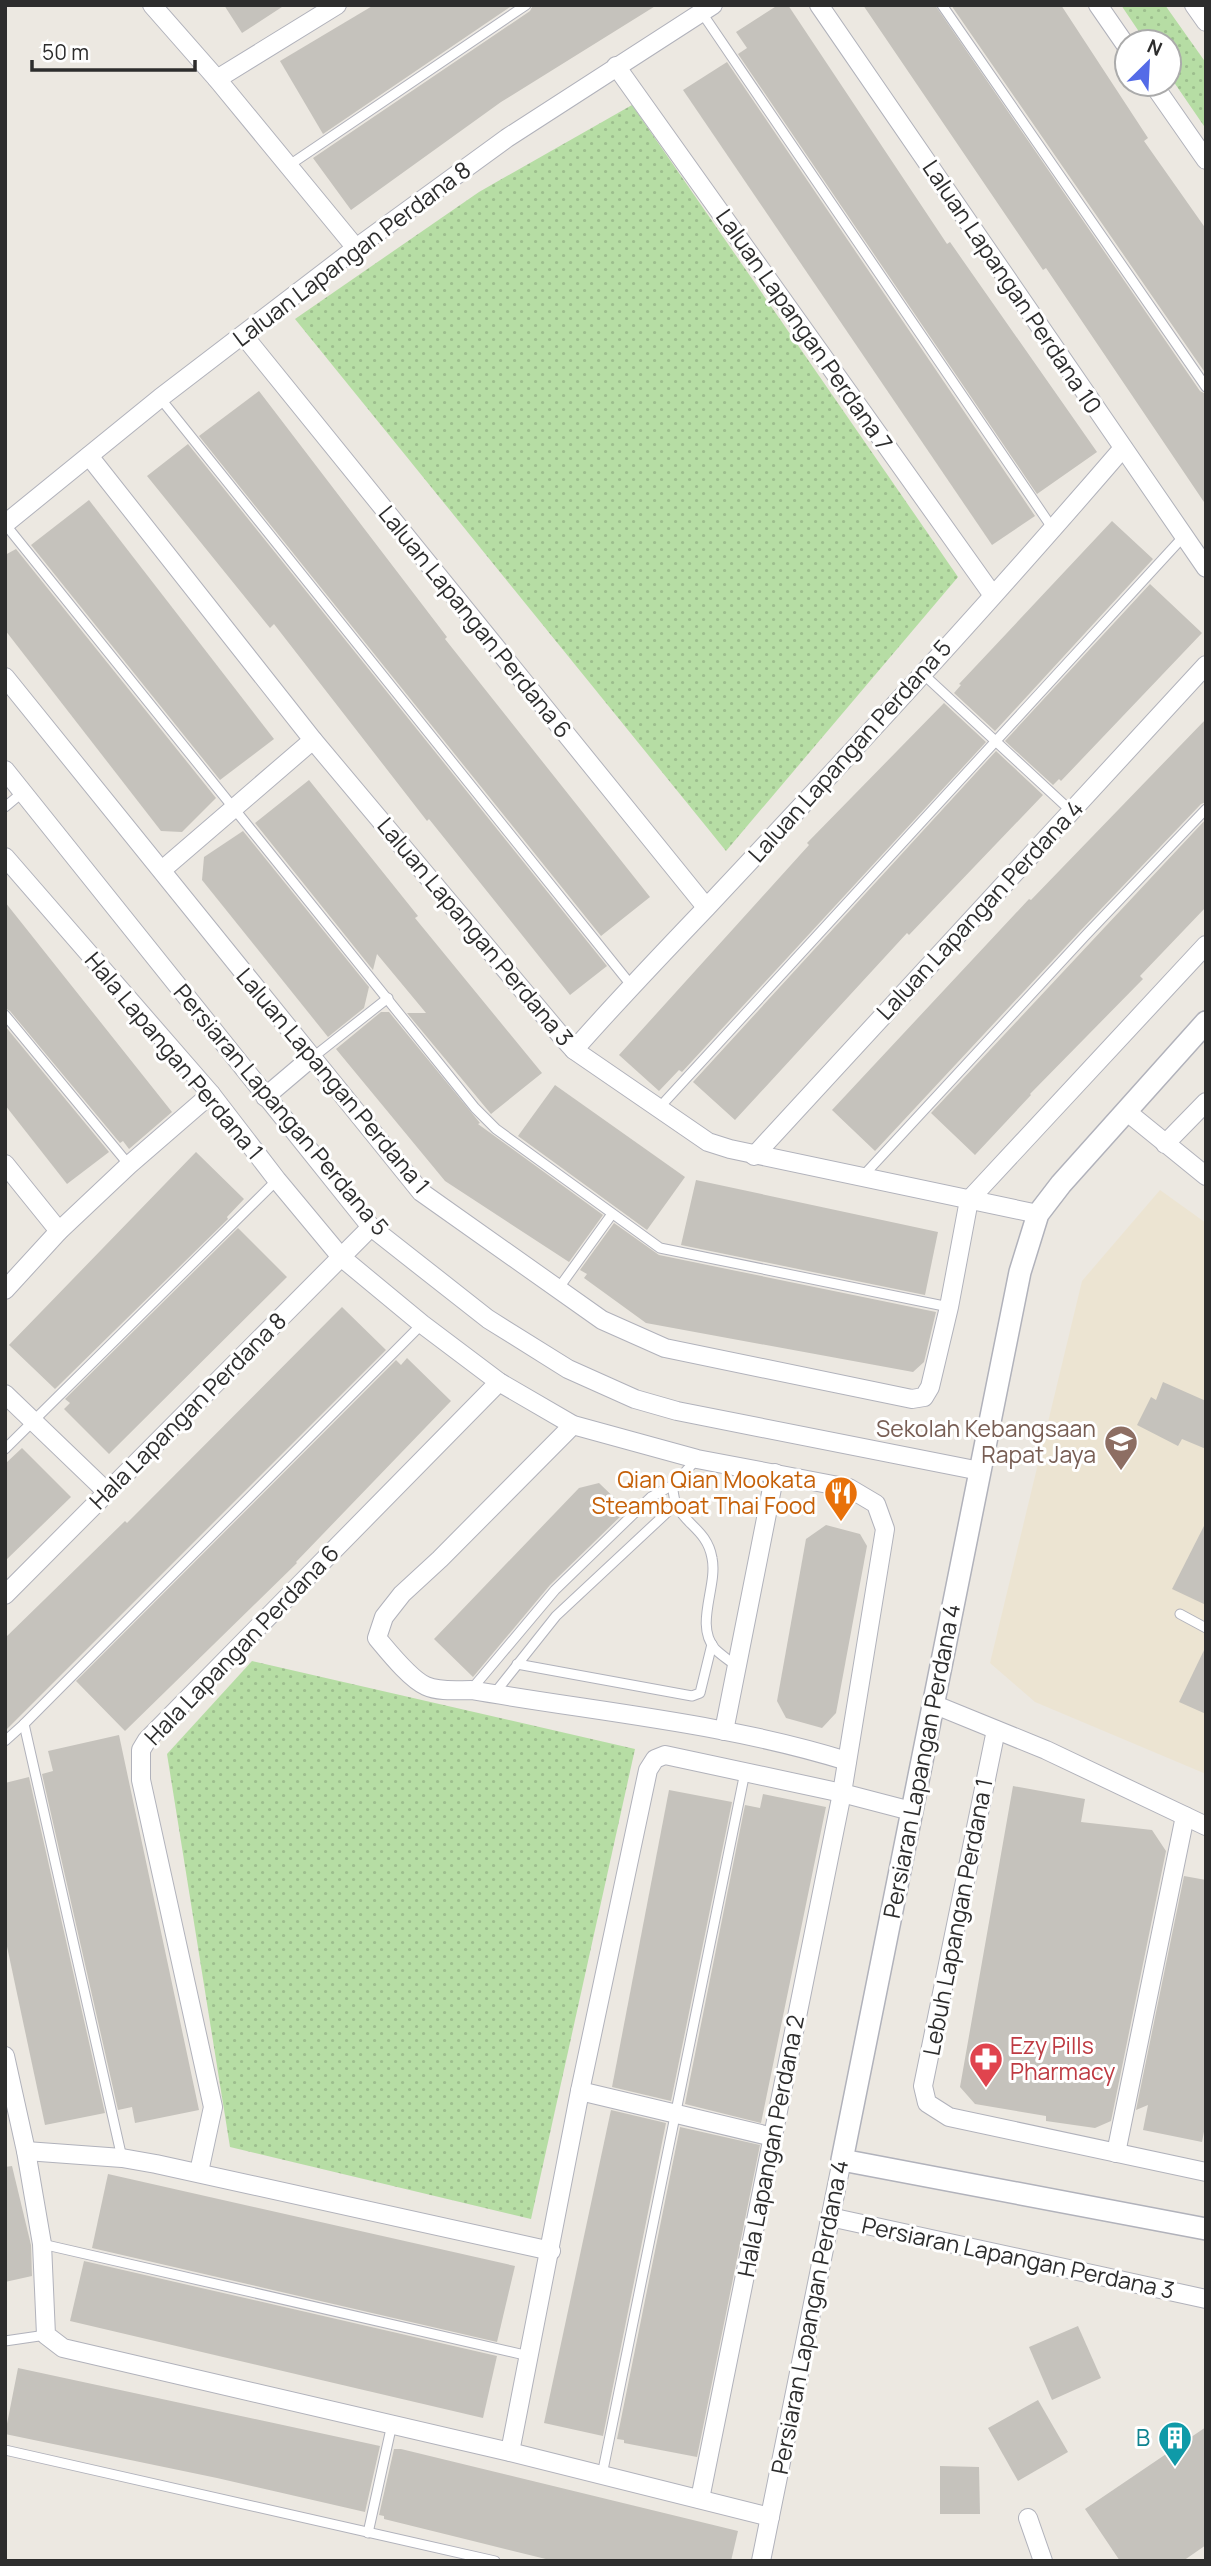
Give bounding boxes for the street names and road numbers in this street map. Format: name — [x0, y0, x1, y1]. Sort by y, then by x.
street label: Laluan Lapangan Perdana 8 — [226, 153, 477, 353]
street label: Laluan Lapangan Perdana 10 — [916, 153, 1110, 420]
street label: Laluan Lapangan Perdana 7 — [709, 202, 901, 457]
street label: Laluan Lapangan Perdana 6 — [372, 498, 580, 744]
street label: Laluan Lapangan Perdana 5 — [740, 632, 958, 869]
street label: Laluan Lapangan Perdana 4 — [869, 792, 1090, 1026]
street label: Laluan Lapangan Perdana 3 — [371, 810, 581, 1052]
street label: Hala Lapangan Perdana 1 — [78, 945, 271, 1166]
street label: Laluan Lapangan Perdana 1 — [230, 961, 438, 1200]
street label: Persiaran Lapangan Perdana 5 — [167, 977, 397, 1242]
street label: Hala Lapangan Perdana 8 — [82, 1305, 293, 1516]
street label: Hala Lapangan Perdana 6 — [137, 1537, 346, 1752]
street label: Persiaran Lapangan Perdana 4 — [875, 1601, 967, 1921]
street label: Lebuh Lapangan Perdana 1 — [914, 1776, 1000, 2058]
street label: Hala Lapangan Perdana 2 — [729, 2012, 811, 2280]
street label: Persiaran Lapangan Perdana 4 — [763, 2157, 855, 2477]
street label: Persiaran Lapangan Perdana 3 — [859, 2208, 1177, 2306]

